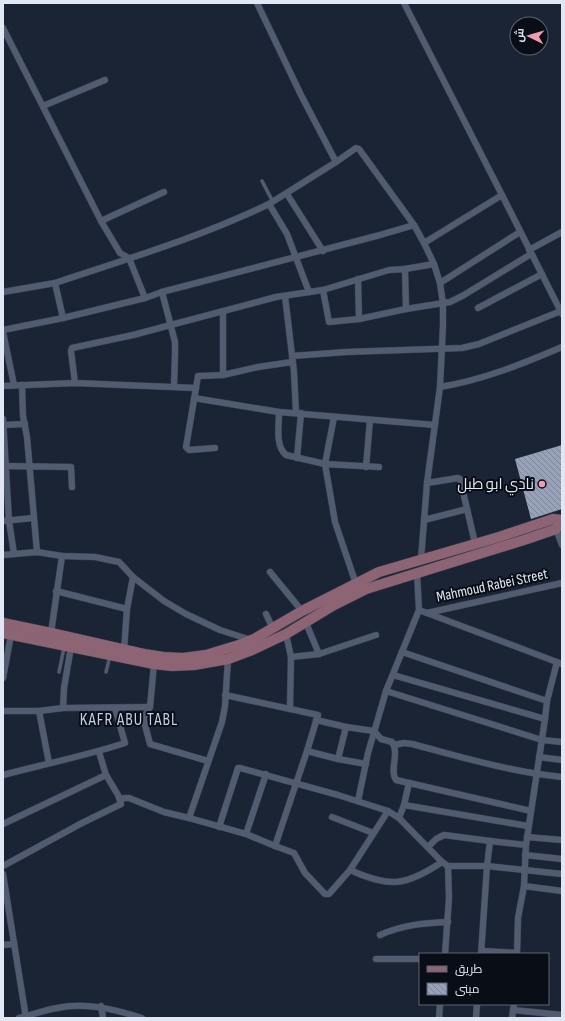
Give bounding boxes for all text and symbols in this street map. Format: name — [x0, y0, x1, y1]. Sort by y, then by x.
north arrow — [509, 16, 549, 56]
text: ش — [512, 28, 527, 43]
place label: نادي ابو طبل — [457, 475, 534, 496]
marker: نادي ابو طبل — [537, 479, 547, 489]
street label: Mahmoud Rabei Street — [435, 564, 550, 607]
district label: KAFR ABU TABL — [80, 710, 178, 730]
legend — [419, 953, 549, 1005]
text: طريق — [455, 962, 483, 977]
text: مبنى — [455, 982, 480, 997]

